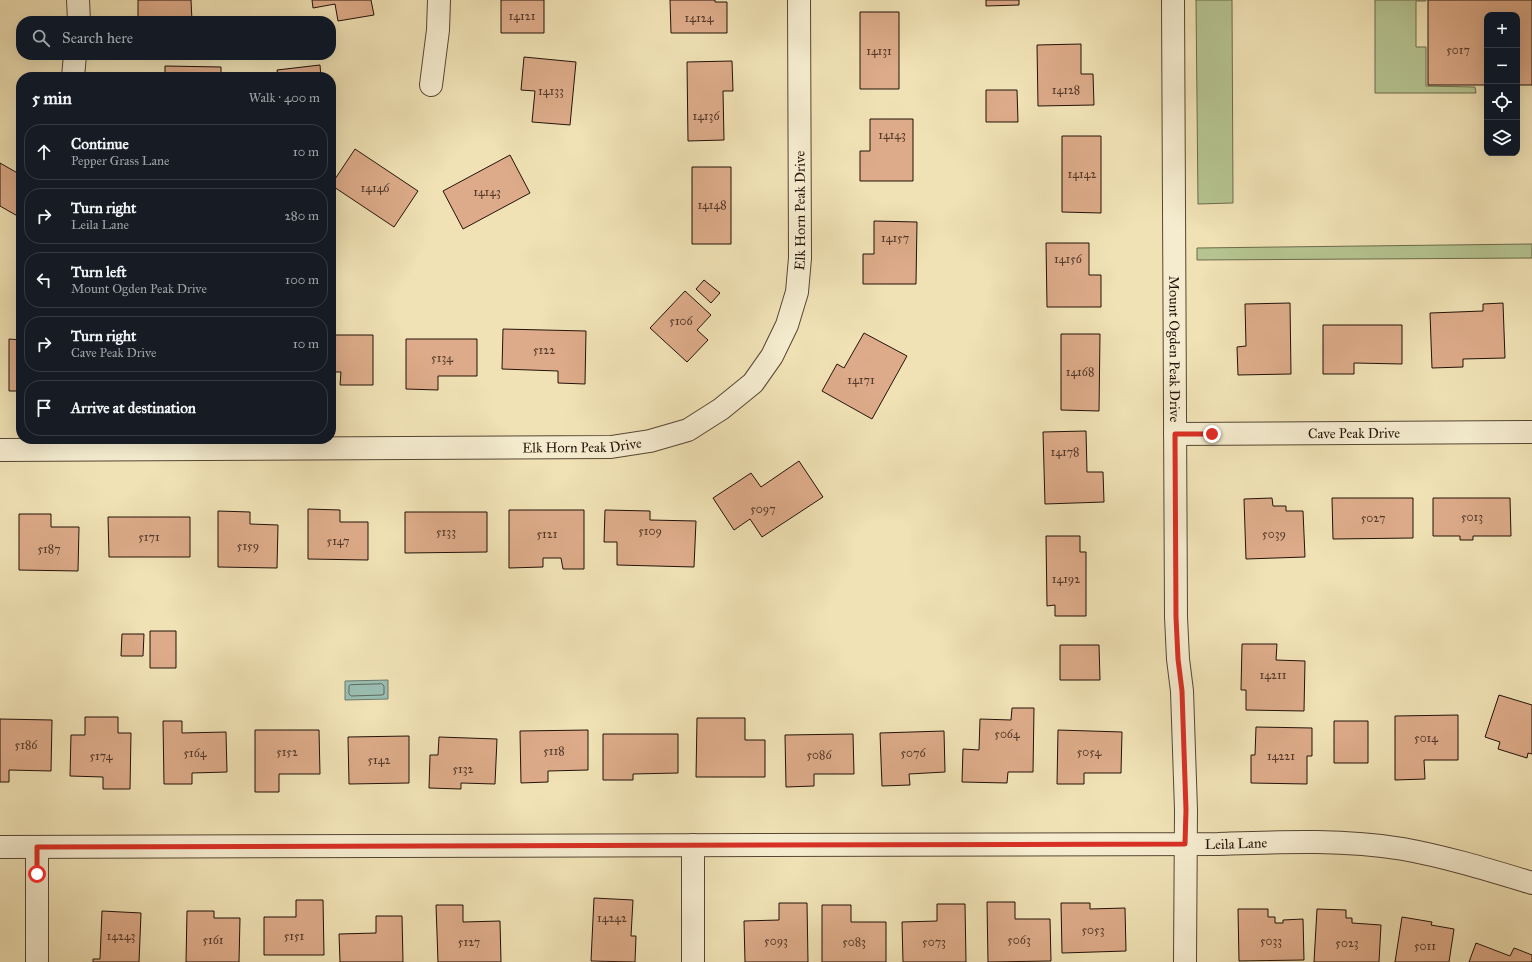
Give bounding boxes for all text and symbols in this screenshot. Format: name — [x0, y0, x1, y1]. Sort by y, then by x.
house number: 14121 — [509, 9, 536, 23]
house number: 14124 — [685, 11, 714, 25]
map controls — [1484, 12, 1520, 156]
button: + — [1484, 12, 1520, 48]
search box — [16, 16, 336, 60]
icon: search — [30, 27, 52, 49]
text: Search here — [62, 29, 133, 47]
house number: 5017 — [1446, 43, 1470, 57]
house number: 14131 — [866, 44, 892, 58]
button: − — [1484, 48, 1520, 84]
house number: 14128 — [1052, 83, 1080, 97]
house number: 14133 — [538, 84, 564, 98]
button: locate — [1484, 84, 1520, 120]
text: 5 min — [32, 88, 72, 109]
text: Walk · 400 m — [249, 90, 320, 106]
house number: 14136 — [692, 109, 720, 123]
button: layers — [1484, 120, 1520, 156]
house number: 14143 — [878, 128, 906, 142]
text: Continue — [71, 135, 129, 153]
icon: ahead — [33, 141, 55, 163]
text: 10 m — [293, 144, 319, 160]
street label: Elk Horn Peak Drive — [790, 150, 809, 271]
text: Pepper Grass Lane — [71, 153, 169, 169]
house number: 14142 — [1068, 167, 1096, 181]
house number: 14146 — [360, 181, 390, 195]
house number: 14143 — [473, 185, 501, 199]
house number: 14148 — [697, 198, 727, 212]
text: Turn right — [71, 199, 136, 217]
icon: right — [33, 205, 55, 227]
text: 280 m — [284, 208, 319, 224]
text: Leila Lane — [71, 217, 129, 233]
house number: 14157 — [881, 231, 909, 245]
house number: 14156 — [1054, 252, 1083, 266]
text: Turn left — [71, 263, 127, 281]
icon: left — [33, 269, 55, 291]
text: 100 m — [285, 272, 319, 288]
street label: Mount Ogden Peak Drive — [1166, 276, 1184, 422]
text: Mount Ogden Peak Drive — [71, 281, 207, 297]
house number: 5106 — [669, 314, 694, 328]
text: Turn right — [71, 327, 136, 345]
icon: right — [33, 333, 55, 355]
text: 10 m — [293, 336, 319, 352]
house number: 5122 — [533, 343, 555, 357]
text: Cave Peak Drive — [71, 345, 156, 361]
house number: 5134 — [431, 351, 453, 365]
house number: 14168 — [1066, 365, 1094, 379]
house number: 14171 — [847, 373, 875, 387]
icon: arrive — [33, 397, 55, 419]
text: Arrive at destination — [71, 399, 196, 417]
street label: Cave Peak Drive — [1308, 424, 1400, 442]
route end — [1203, 425, 1221, 443]
street label: Elk Horn Peak Drive — [522, 434, 643, 456]
house number: 14178 — [1051, 445, 1079, 459]
house number: 5097 — [750, 502, 776, 516]
house number: 5013 — [1461, 510, 1483, 524]
house number: 5027 — [1361, 511, 1385, 525]
house number: 5109 — [638, 524, 662, 538]
house number: 5133 — [436, 525, 456, 539]
house number: 5121 — [537, 527, 558, 541]
house number: 5039 — [1262, 527, 1286, 541]
house number: 5171 — [138, 530, 160, 544]
house number: 5147 — [327, 534, 349, 548]
house number: 5159 — [237, 539, 259, 553]
house number: 5187 — [37, 542, 61, 556]
house number: 14192 — [1052, 572, 1080, 586]
house number: 14211 — [1260, 668, 1287, 682]
house number: 5064 — [994, 727, 1020, 741]
house number: 5014 — [1414, 731, 1438, 745]
house number: 5186 — [15, 738, 38, 752]
house number: 5118 — [543, 744, 565, 758]
house number: 5152 — [276, 745, 298, 759]
house number: 5054 — [1077, 745, 1102, 759]
house number: 5164 — [183, 746, 207, 760]
house number: 5076 — [900, 746, 926, 760]
house number: 5086 — [806, 748, 832, 762]
house number: 5174 — [89, 749, 113, 763]
house number: 14221 — [1267, 749, 1295, 763]
house number: 5142 — [368, 753, 391, 767]
house number: 5132 — [452, 762, 474, 776]
street label: Leila Lane — [1205, 834, 1268, 853]
route start — [28, 865, 46, 883]
house number: 14242 — [597, 911, 627, 925]
house number: 5053 — [1082, 923, 1105, 937]
house number: 14243 — [107, 929, 136, 943]
house number: 5151 — [284, 929, 305, 943]
house number: 5161 — [202, 933, 224, 947]
house number: 5063 — [1007, 933, 1031, 947]
house number: 5093 — [764, 934, 788, 948]
house number: 5033 — [1260, 934, 1282, 948]
house number: 5127 — [458, 935, 480, 949]
house number: 5083 — [842, 935, 866, 949]
house number: 5073 — [922, 935, 946, 949]
house number: 5023 — [1335, 936, 1359, 950]
house number: 5011 — [1414, 939, 1436, 953]

